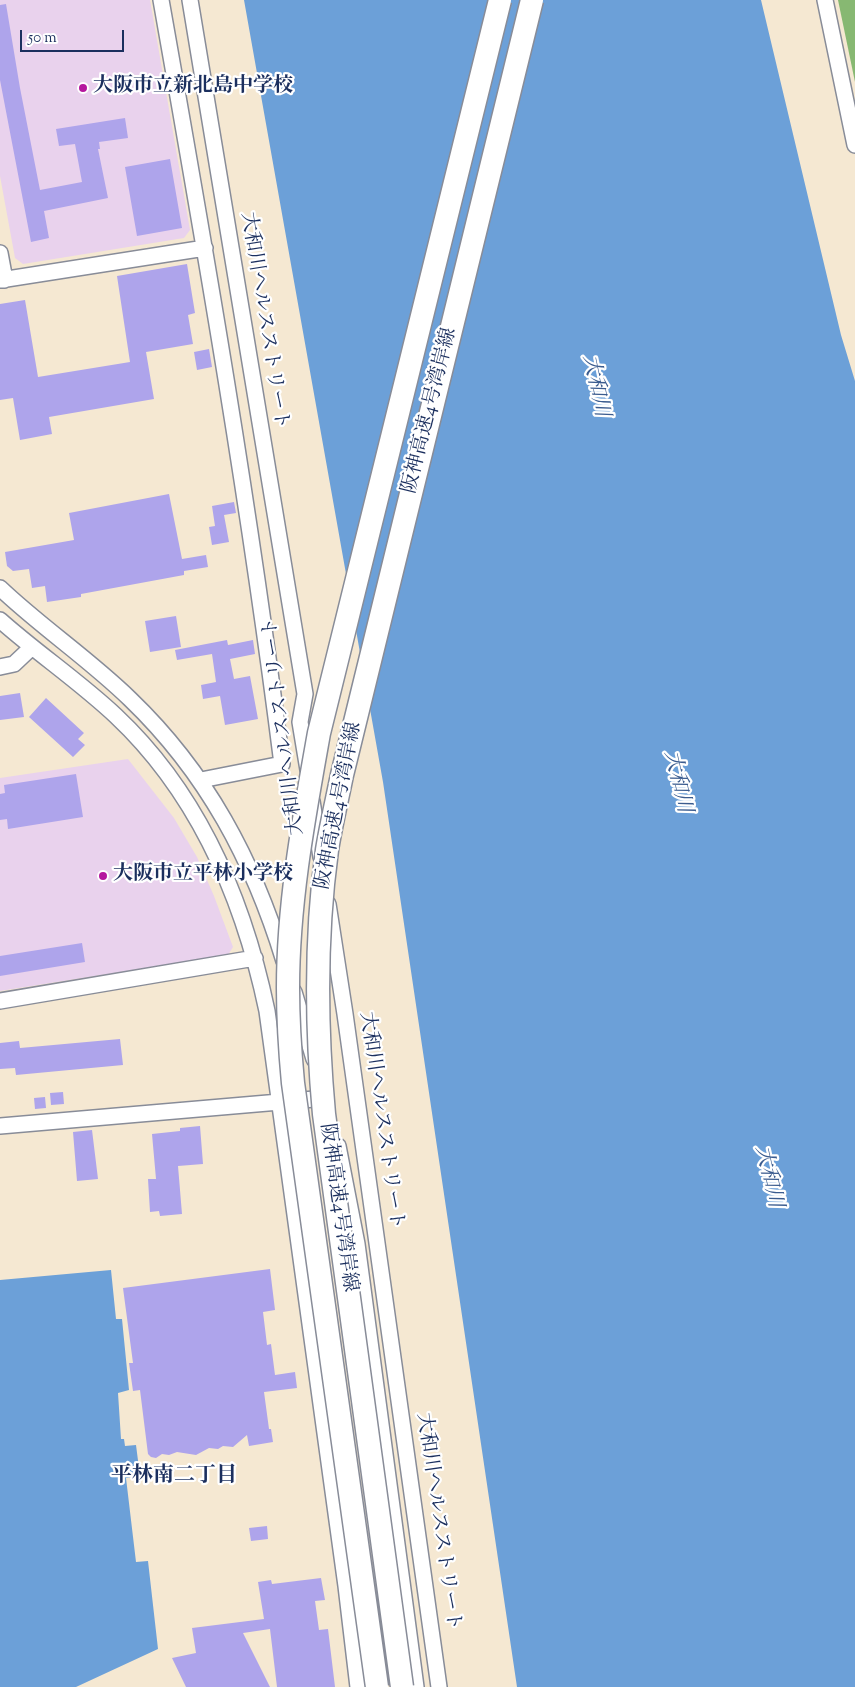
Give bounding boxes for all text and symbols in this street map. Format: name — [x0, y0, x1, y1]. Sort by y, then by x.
scale bar — [22, 20, 126, 52]
text: 50 m — [28, 28, 57, 49]
place label: 大阪市立新北島中学校 — [93, 76, 293, 100]
marker: 大阪市立新北島中学校 — [77, 82, 89, 94]
street label: 大和川ヘルスストリート — [234, 210, 292, 432]
street label: 阪神高速4号湾岸線 — [399, 326, 463, 496]
water label: 大和川 — [575, 353, 613, 419]
street label: 大和川ヘルスストリート — [260, 615, 310, 837]
street label: 阪神高速4号湾岸線 — [312, 720, 368, 892]
water label: 大和川 — [657, 748, 695, 816]
place label: 大阪市立平林小学校 — [113, 864, 293, 888]
marker: 大阪市立平林小学校 — [97, 870, 109, 882]
street label: 大和川ヘルスストリート — [353, 1010, 407, 1232]
street label: 阪神高速4号湾岸線 — [313, 1122, 361, 1294]
water label: 大和川 — [748, 1143, 786, 1211]
street label: 大和川ヘルスストリート — [410, 1411, 464, 1633]
district label: 平林南二丁目 — [111, 1464, 237, 1490]

